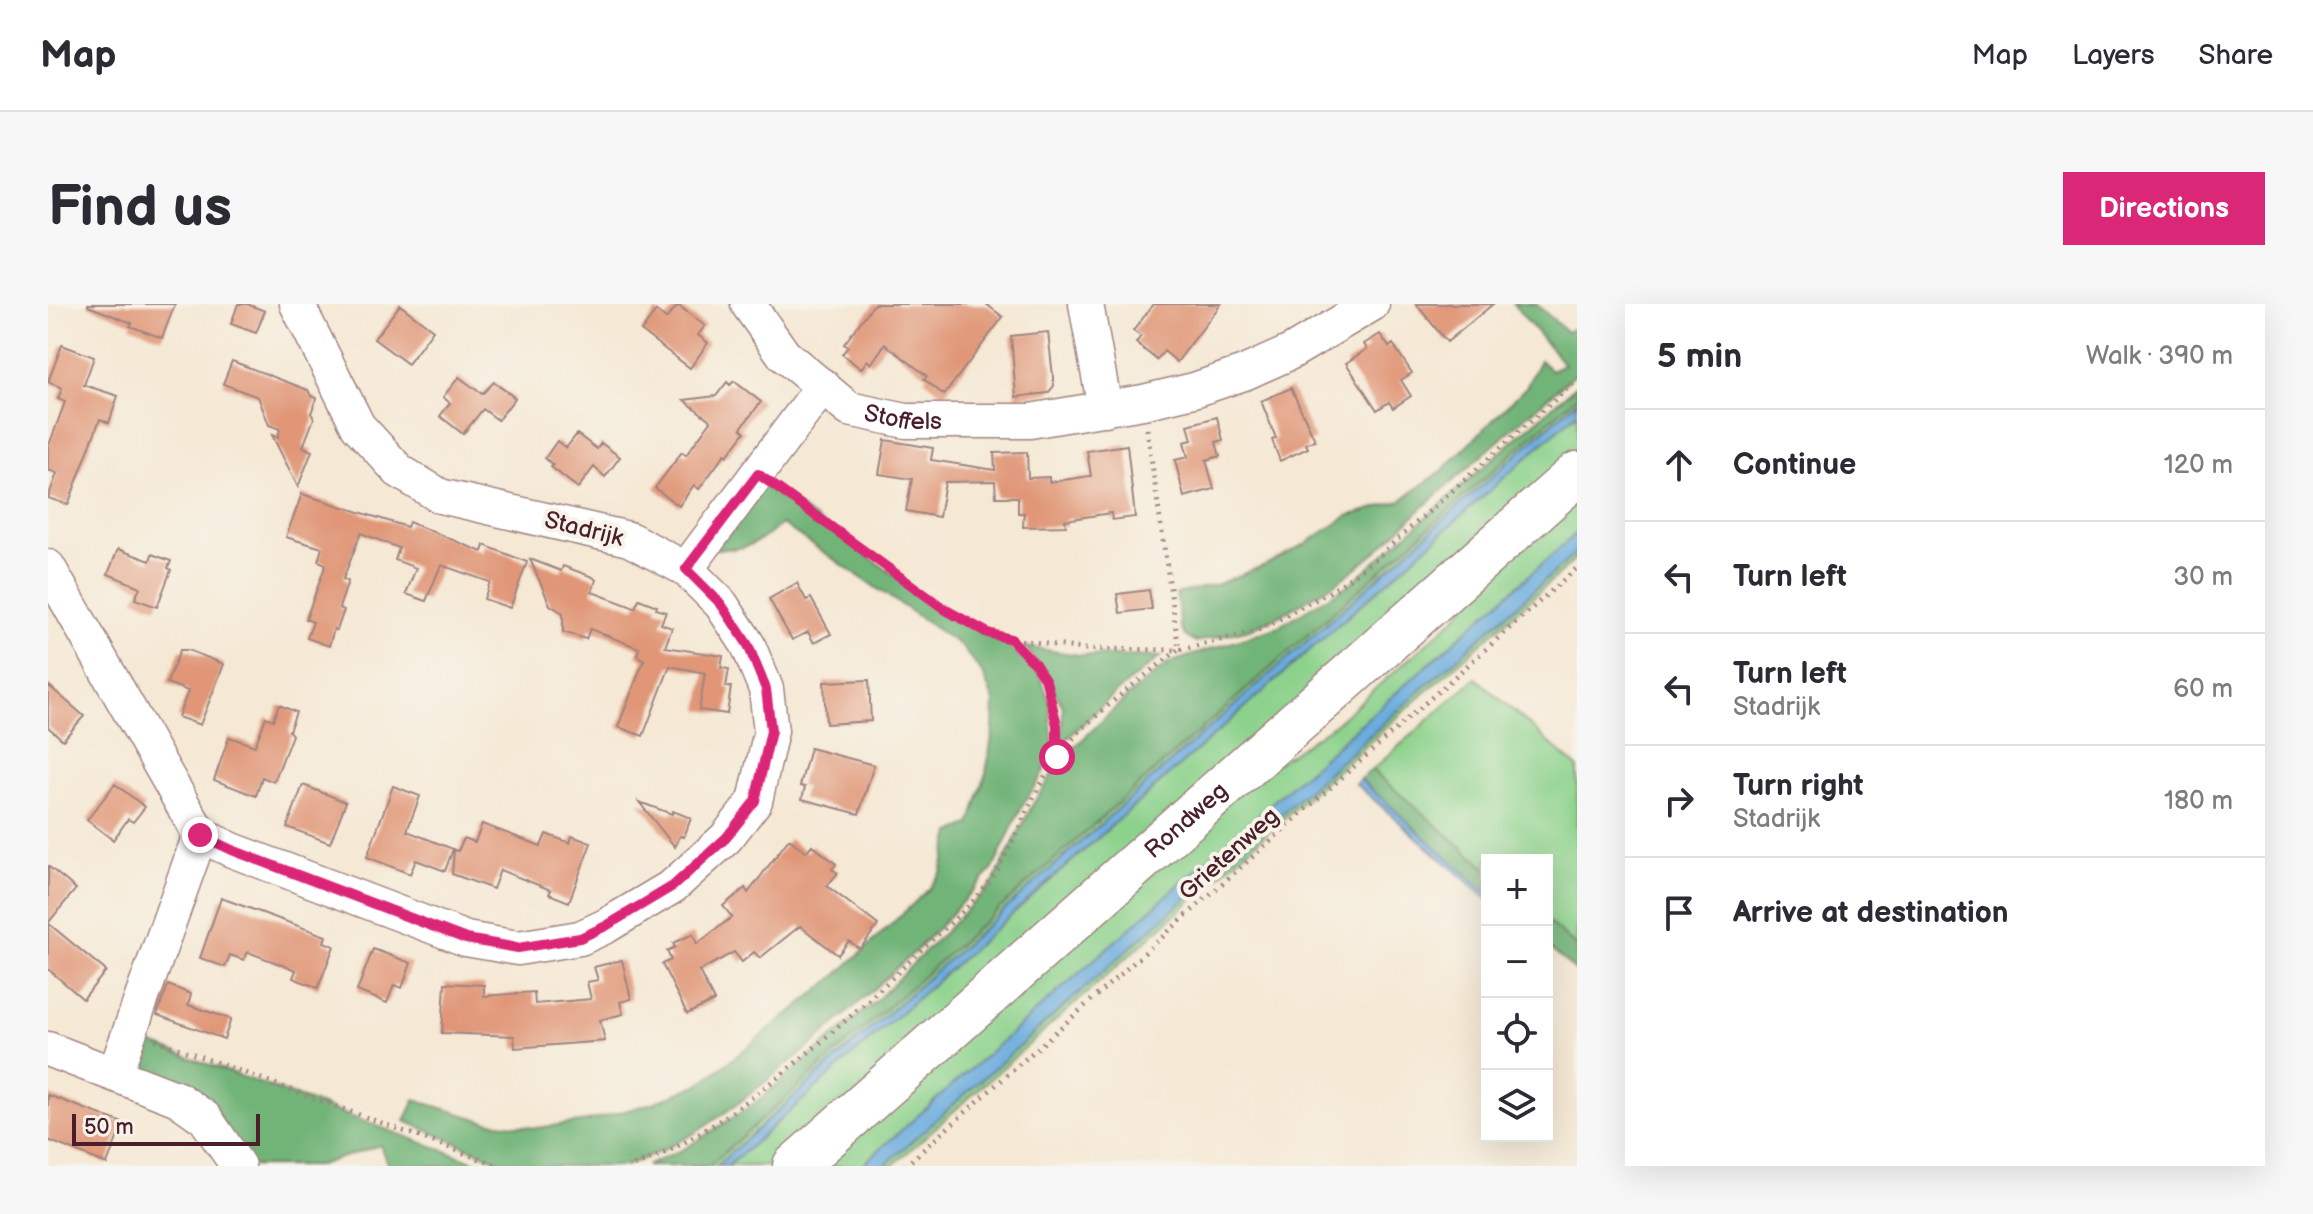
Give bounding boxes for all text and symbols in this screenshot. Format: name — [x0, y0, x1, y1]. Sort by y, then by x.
text: Map — [40, 33, 116, 78]
text: Map — [1972, 39, 2028, 72]
text: Layers — [2072, 39, 2155, 72]
text: Share — [2199, 39, 2273, 72]
button: Directions — [2063, 172, 2265, 245]
text: Find us — [48, 175, 232, 242]
text: 5 min — [1657, 336, 1742, 377]
text: Walk · 390 m — [2086, 341, 2233, 372]
street label: Stoffels — [862, 398, 942, 436]
icon: ahead — [1657, 443, 1701, 487]
text: Continue — [1733, 447, 1856, 483]
text: 120 m — [2164, 450, 2233, 481]
street label: Stadrijk — [542, 505, 627, 553]
icon: left — [1657, 555, 1701, 599]
text: Turn left — [1733, 559, 1847, 595]
text: 30 m — [2173, 562, 2233, 593]
text: Turn left — [1733, 656, 1847, 692]
icon: left — [1657, 667, 1701, 711]
text: 60 m — [2173, 674, 2233, 705]
text: Stadrijk — [1733, 692, 1820, 723]
route start — [1039, 739, 1075, 775]
text: Turn right — [1733, 768, 1864, 804]
street label: Rondweg — [1138, 776, 1233, 864]
icon: right — [1657, 779, 1701, 823]
text: 180 m — [2164, 786, 2233, 817]
street label: Grietenweg — [1173, 801, 1285, 907]
text: Stadrijk — [1733, 804, 1820, 835]
route end — [182, 817, 218, 853]
map controls — [1481, 854, 1553, 1142]
button: + — [1481, 854, 1553, 926]
icon: arrive — [1657, 891, 1701, 935]
text: Arrive at destination — [1733, 895, 2009, 931]
button: − — [1481, 926, 1553, 998]
button: locate — [1481, 998, 1553, 1070]
button: layers — [1481, 1070, 1553, 1142]
scale bar — [72, 1110, 260, 1146]
text: 50 m — [84, 1114, 134, 1141]

